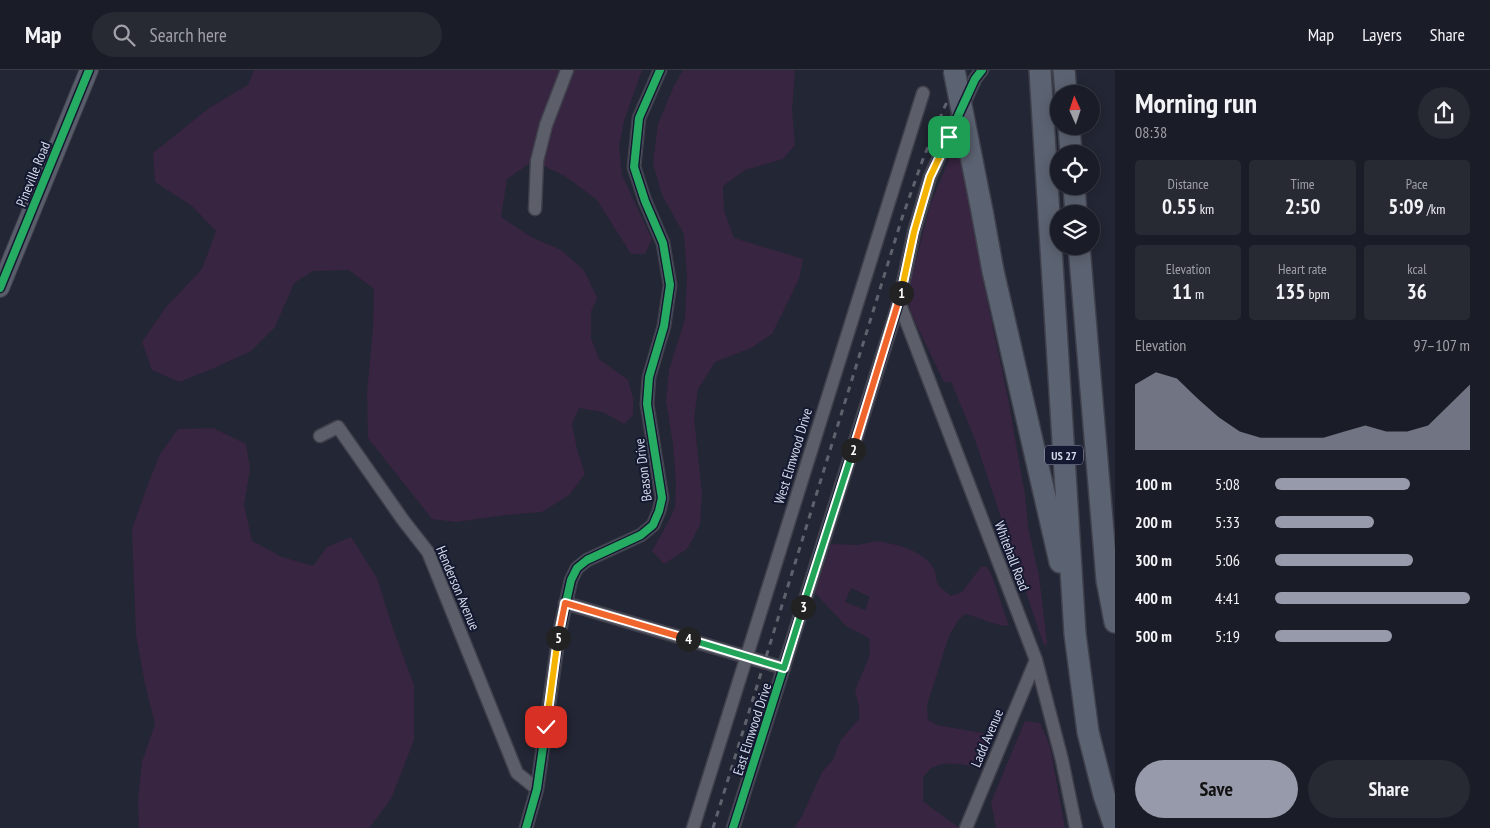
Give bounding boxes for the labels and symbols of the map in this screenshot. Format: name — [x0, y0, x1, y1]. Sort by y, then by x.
north arrow — [1050, 85, 1100, 135]
pin — [928, 116, 970, 158]
street label: Pineville Road — [12, 139, 54, 209]
pin: 1 — [888, 280, 914, 306]
street label: West Elmwood Drive — [770, 406, 816, 506]
street label: Beason Drive — [630, 437, 656, 503]
pin: 2 — [840, 438, 866, 462]
road number: US 27 — [1045, 446, 1083, 464]
street label: Whitehall Road — [990, 519, 1034, 593]
street label: Henderson Avenue — [432, 543, 484, 633]
pin: 3 — [790, 594, 816, 620]
pin: 5 — [546, 626, 570, 650]
pin: 4 — [676, 626, 700, 652]
street label: East Elmwood Drive — [729, 680, 775, 778]
pin — [525, 706, 567, 748]
street label: Ladd Avenue — [967, 706, 1007, 770]

